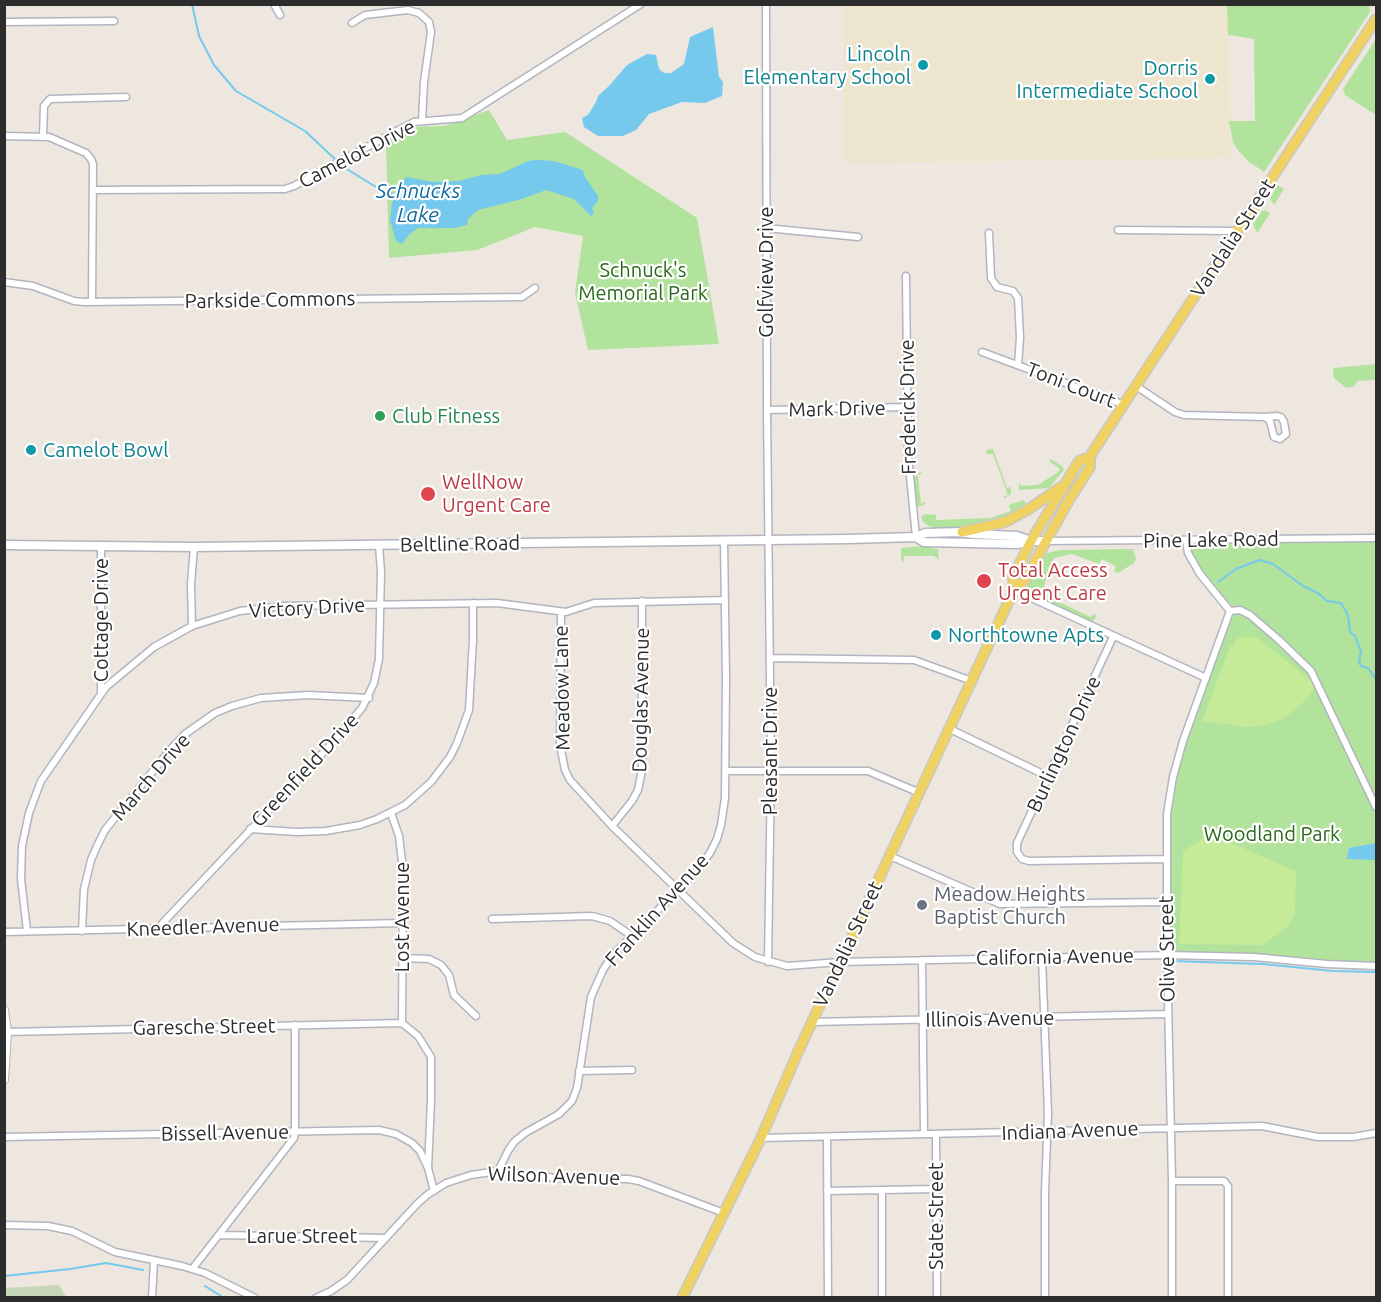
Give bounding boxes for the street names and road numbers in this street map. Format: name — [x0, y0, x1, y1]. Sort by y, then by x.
street label: Camelot Drive — [295, 114, 419, 194]
street label: Vandalia Street — [1186, 174, 1280, 302]
street label: Golfview Drive — [754, 206, 778, 338]
street label: Parkside Commons — [184, 287, 356, 313]
street label: Frederick Drive — [895, 339, 921, 475]
street label: Toni Court — [1023, 357, 1119, 413]
street label: Mark Drive — [788, 396, 886, 422]
street label: Pine Lake Road — [1143, 527, 1279, 553]
street label: Beltline Road — [400, 531, 520, 557]
street label: Cottage Drive — [89, 558, 113, 682]
street label: Victory Drive — [248, 593, 366, 623]
street label: Meadow Lane — [549, 625, 575, 751]
street label: Douglas Avenue — [628, 627, 654, 773]
street label: Burlington Drive — [1022, 672, 1106, 816]
street label: Pleasant Drive — [758, 687, 782, 815]
street label: Greenfield Drive — [246, 708, 364, 832]
street label: March Drive — [107, 728, 195, 826]
street label: Franklin Avenue — [600, 849, 714, 971]
street label: Lost Avenue — [390, 862, 414, 972]
street label: Vandalia Street — [808, 877, 888, 1011]
street label: Olive Street — [1154, 895, 1180, 1003]
street label: Kneedler Avenue — [126, 912, 280, 942]
street label: California Avenue — [976, 944, 1134, 970]
street label: Illinois Avenue — [925, 1006, 1055, 1032]
street label: Garesche Street — [132, 1014, 276, 1040]
street label: Indiana Avenue — [1001, 1117, 1139, 1145]
street label: Bissell Avenue — [161, 1120, 289, 1146]
street label: Wilson Avenue — [487, 1162, 621, 1190]
street label: State Street — [924, 1162, 948, 1270]
street label: Larue Street — [247, 1224, 357, 1248]

